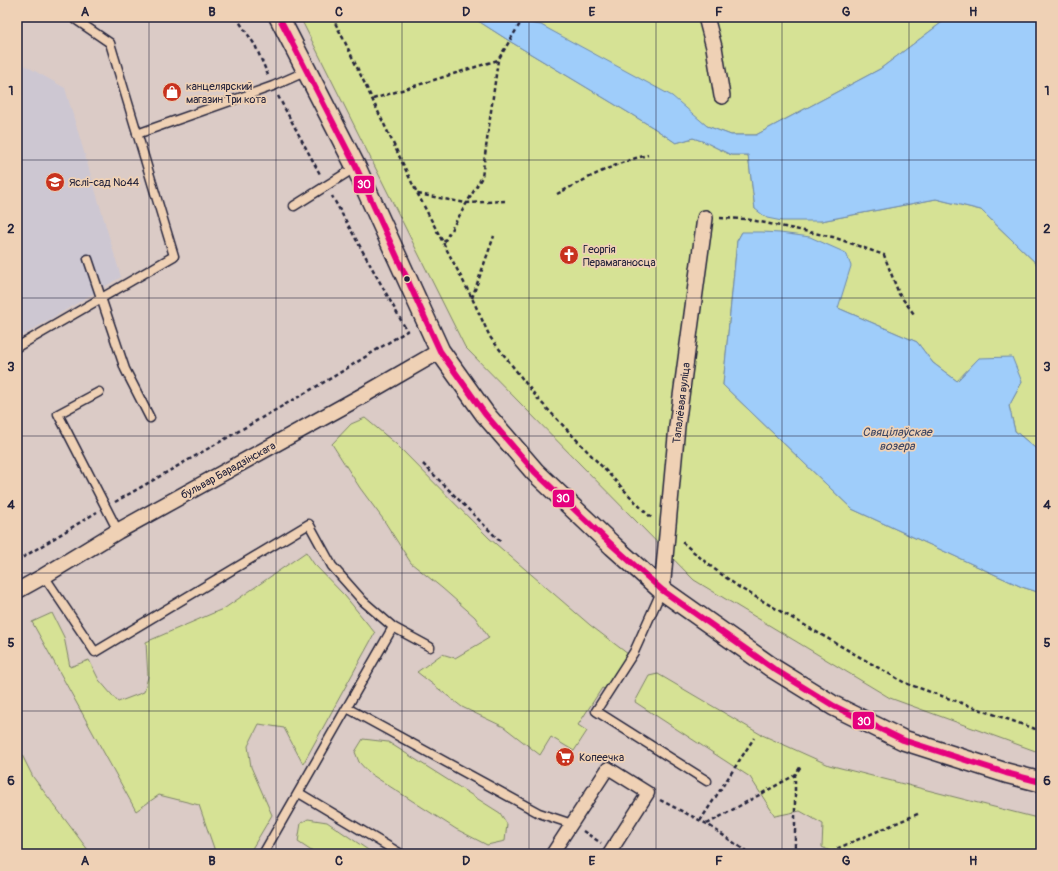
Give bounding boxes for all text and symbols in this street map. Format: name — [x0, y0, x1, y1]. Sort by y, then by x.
text: A — [81, 4, 90, 20]
text: B — [208, 4, 216, 20]
text: C — [335, 4, 343, 20]
text: D — [462, 4, 470, 20]
text: E — [589, 4, 596, 20]
text: F — [715, 4, 723, 20]
text: G — [842, 4, 851, 20]
text: H — [969, 4, 977, 20]
place label: канцелярский магазин Три кота — [186, 80, 266, 106]
shop icon: канцелярский магазин Три кота — [161, 81, 183, 103]
text: 1 — [8, 83, 14, 99]
text: 1 — [1044, 83, 1050, 99]
school or university icon: Яслі-сад №44 — [44, 171, 66, 193]
line badge: 30 — [353, 175, 375, 194]
place label: Яслі-сад №44 — [69, 176, 140, 189]
text: 30 — [357, 178, 371, 191]
text: 2 — [7, 221, 15, 237]
text: 2 — [1043, 221, 1051, 237]
place label: Георгія Перамаганосца — [583, 243, 656, 269]
church icon: Георгія Перамаганосца — [558, 244, 580, 266]
unlabelled marker — [402, 274, 412, 284]
text: 3 — [7, 359, 15, 375]
text: 3 — [1043, 359, 1051, 375]
street label: Тапалёвая вуліца — [670, 362, 693, 444]
water label: Свяцілаўскае возера — [862, 425, 933, 454]
street label: бульвар Барадзінскага — [178, 439, 278, 502]
line badge: 30 — [552, 489, 575, 508]
text: 30 — [556, 492, 570, 505]
text: 4 — [7, 497, 15, 513]
text: 4 — [1043, 497, 1051, 513]
text: 5 — [7, 635, 15, 651]
text: 5 — [1043, 635, 1051, 651]
line badge: 30 — [852, 711, 875, 730]
text: 30 — [857, 715, 871, 728]
supermarket icon: Копеечка — [554, 746, 576, 768]
place label: Копеечка — [579, 751, 624, 764]
text: 6 — [7, 773, 15, 789]
text: 6 — [1043, 773, 1051, 789]
text: A — [81, 853, 90, 869]
text: B — [208, 853, 216, 869]
text: C — [335, 853, 343, 869]
text: D — [462, 853, 470, 869]
text: E — [589, 853, 596, 869]
text: F — [715, 853, 723, 869]
text: G — [842, 853, 851, 869]
text: H — [969, 853, 977, 869]

